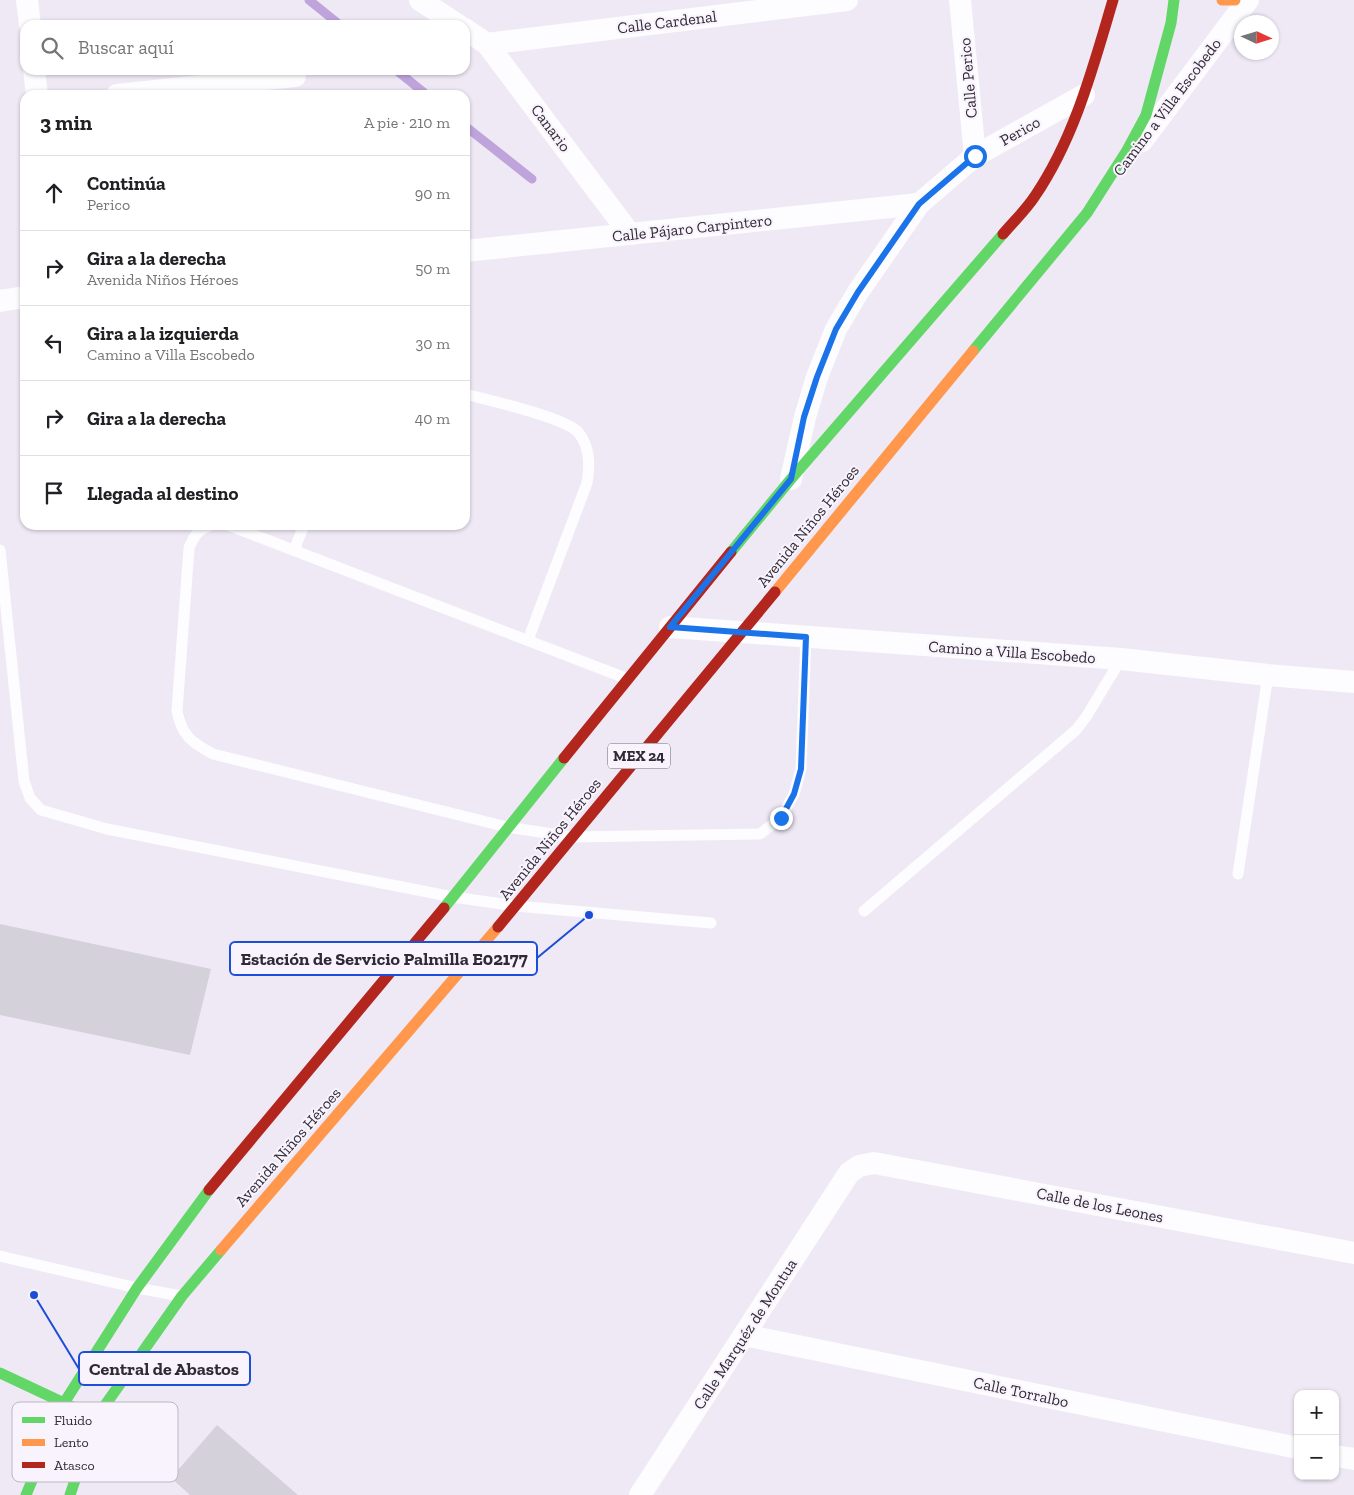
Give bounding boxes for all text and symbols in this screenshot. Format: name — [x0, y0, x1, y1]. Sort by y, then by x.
street label: Calle Cardenal — [616, 6, 718, 38]
north arrow — [1234, 15, 1279, 60]
search box — [20, 20, 470, 75]
icon: search — [38, 34, 66, 62]
street label: Camino a Villa Escobedo — [1109, 34, 1225, 180]
text: Buscar aquí — [78, 36, 174, 59]
street label: Calle Perico — [955, 37, 981, 119]
street label: Canario — [527, 101, 575, 155]
text: 3 min — [40, 110, 92, 135]
street label: Perico — [997, 112, 1043, 150]
text: A pie · 210 m — [364, 113, 450, 132]
route start — [964, 145, 987, 168]
text: Continúa — [87, 172, 166, 195]
icon: ahead — [40, 179, 68, 207]
text: 90 m — [415, 184, 450, 203]
text: Perico — [87, 195, 130, 214]
street label: Calle Pájaro Carpintero — [611, 210, 773, 246]
text: Gira a la derecha — [87, 247, 226, 270]
icon: right — [40, 254, 68, 282]
text: 50 m — [415, 259, 450, 278]
text: Avenida Niños Héroes — [87, 270, 239, 289]
text: Gira a la izquierda — [87, 322, 239, 345]
icon: left — [40, 329, 68, 357]
text: 30 m — [416, 334, 450, 353]
text: Camino a Villa Escobedo — [87, 345, 255, 364]
icon: right — [40, 404, 68, 432]
text: Gira a la derecha — [87, 407, 226, 430]
text: 40 m — [415, 409, 450, 428]
street label: Avenida Niños Héroes — [753, 461, 863, 591]
icon: arrive — [40, 479, 68, 507]
text: Llegada al destino — [87, 482, 238, 505]
street label: Camino a Villa Escobedo — [928, 637, 1096, 667]
road number: MEX 24 — [608, 744, 670, 768]
street label: Avenida Niños Héroes — [495, 774, 605, 904]
route end — [770, 807, 793, 830]
callout: Estación de Servicio Palmilla E02177 — [230, 942, 537, 975]
text: Estación de Servicio Palmilla E02177 — [240, 948, 528, 970]
street label: Avenida Niños Héroes — [231, 1084, 345, 1210]
street label: Calle de los Leones — [1035, 1183, 1165, 1227]
street label: Calle Marquéz de Montua — [689, 1255, 801, 1413]
callout: Central de Abastos — [79, 1352, 250, 1385]
text: Central de Abastos — [89, 1358, 239, 1380]
street label: Calle Torralbo — [972, 1373, 1070, 1411]
map controls — [1294, 1390, 1339, 1480]
button: + — [1294, 1390, 1339, 1435]
legend — [12, 1402, 178, 1482]
text: Fluido — [54, 1412, 92, 1429]
text: Lento — [54, 1434, 89, 1451]
button: − — [1294, 1435, 1339, 1480]
text: Atasco — [54, 1457, 95, 1474]

